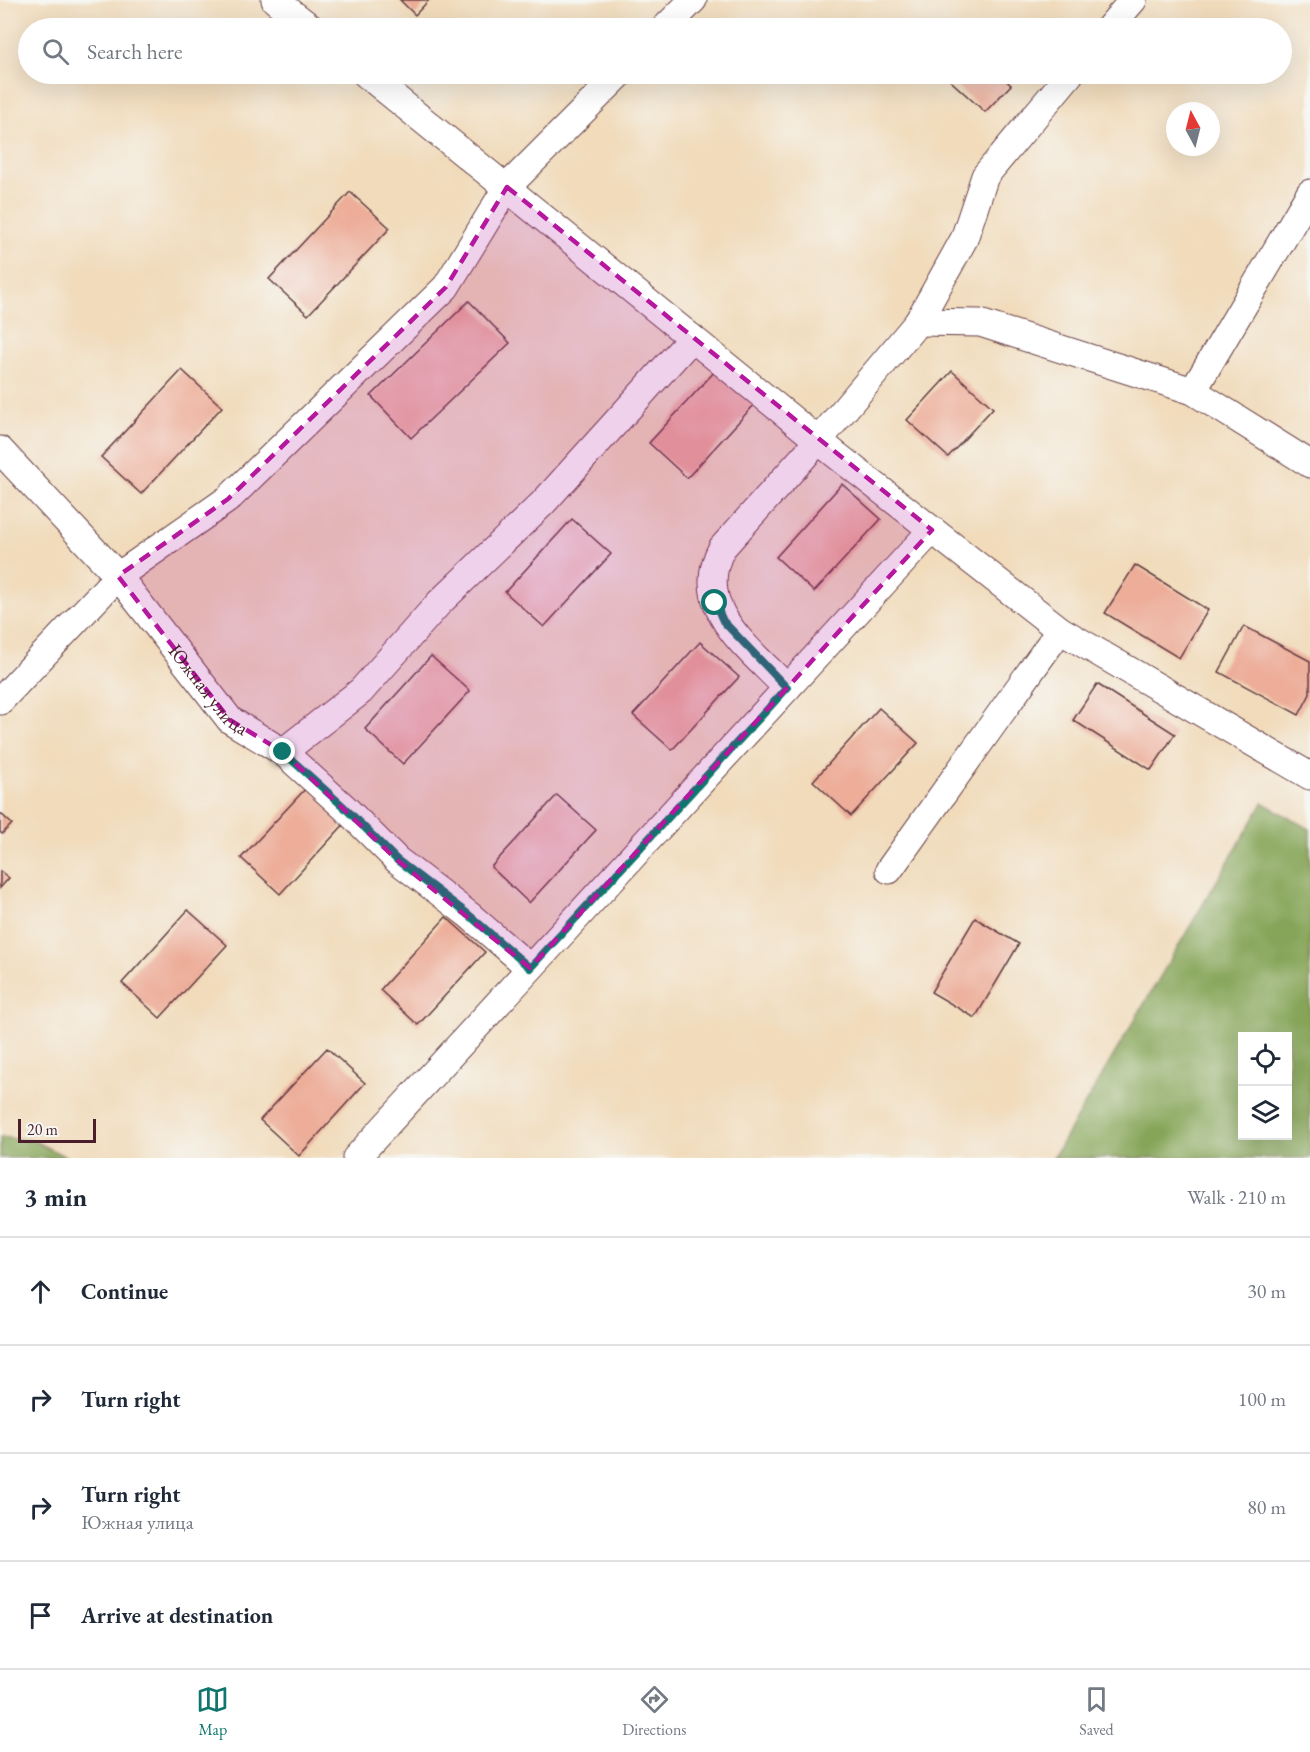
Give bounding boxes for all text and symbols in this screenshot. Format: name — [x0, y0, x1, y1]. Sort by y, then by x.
search box — [18, 18, 1292, 84]
icon: search — [39, 35, 72, 68]
text: Search here — [87, 37, 182, 66]
north arrow — [1166, 102, 1220, 156]
route start — [701, 589, 727, 615]
street label: Южная улица — [162, 638, 253, 741]
route end — [269, 738, 295, 764]
map controls — [1238, 1032, 1292, 1140]
button: locate — [1238, 1032, 1292, 1086]
button: layers — [1238, 1086, 1292, 1140]
scale bar — [18, 1116, 96, 1144]
text: 20 m — [27, 1119, 58, 1140]
text: 3 min — [24, 1180, 87, 1214]
text: Walk · 210 m — [1187, 1184, 1286, 1210]
icon: ahead — [24, 1275, 57, 1308]
text: Continue — [81, 1277, 168, 1306]
text: 30 m — [1247, 1278, 1286, 1304]
icon: right — [24, 1383, 57, 1416]
text: Turn right — [81, 1385, 180, 1414]
text: 100 m — [1238, 1386, 1286, 1412]
text: Turn right — [81, 1480, 180, 1509]
icon: right — [24, 1491, 57, 1524]
text: 80 m — [1247, 1494, 1286, 1520]
text: Южная улица — [81, 1509, 194, 1535]
icon: arrive — [24, 1599, 57, 1632]
text: Arrive at destination — [81, 1601, 273, 1630]
tab: Map — [196, 1683, 229, 1740]
tab: Directions — [622, 1683, 687, 1740]
tab: Saved — [1079, 1683, 1114, 1740]

